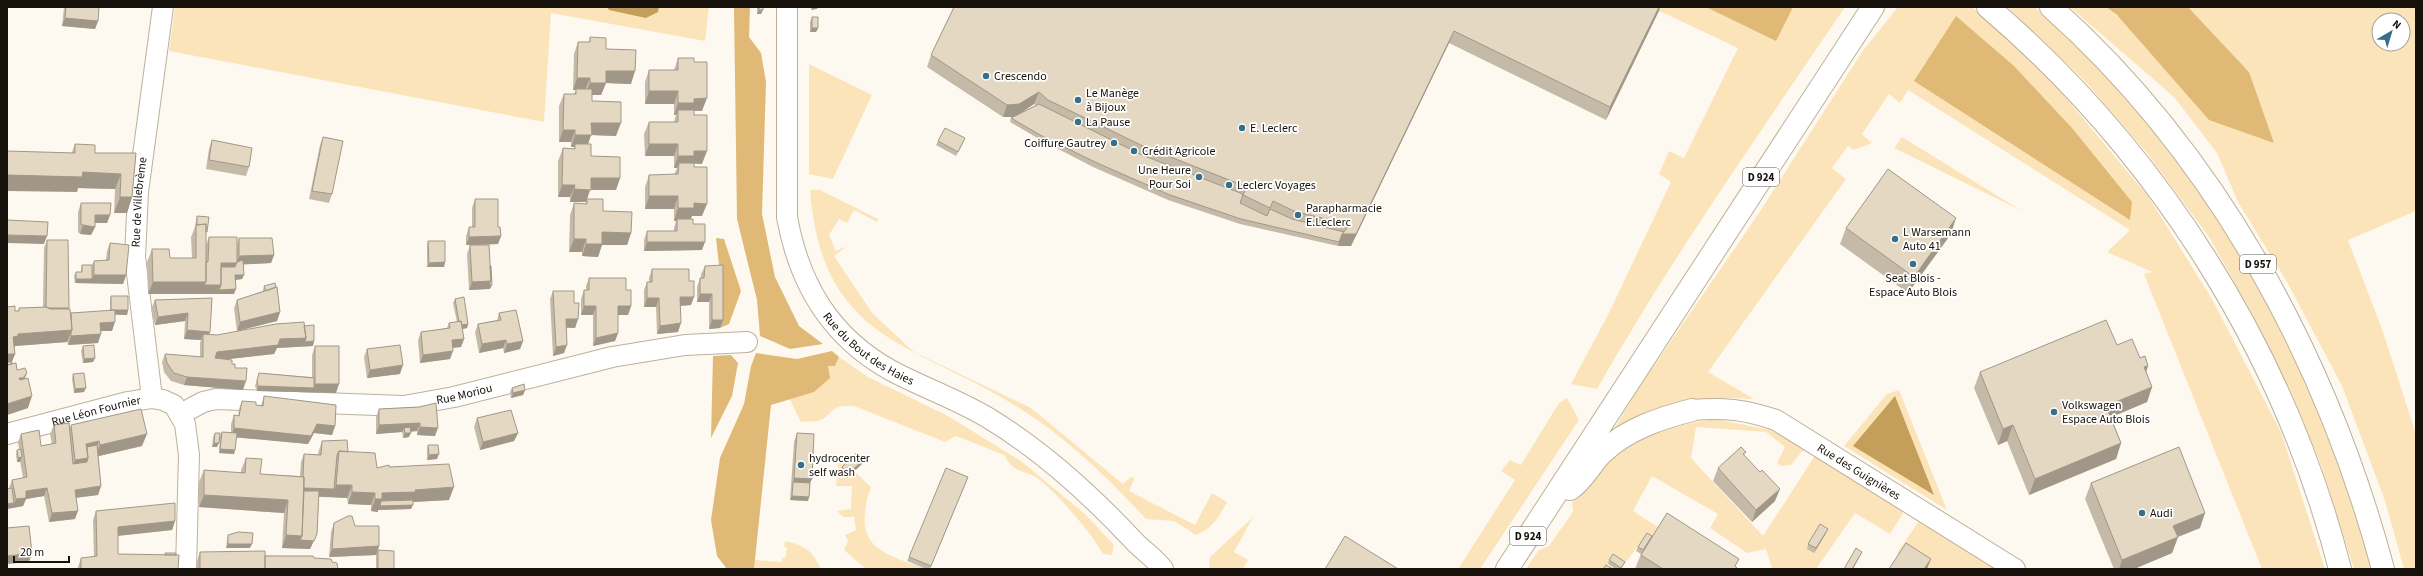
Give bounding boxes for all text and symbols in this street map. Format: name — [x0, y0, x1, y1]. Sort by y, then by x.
north arrow — [2371, 12, 2411, 52]
text: N — [2389, 16, 2404, 33]
place label: Crescendo — [994, 68, 1047, 85]
marker: Crescendo — [981, 71, 991, 81]
place label: Le Manège à Bijoux — [1086, 85, 1139, 116]
marker: Le Manège à Bijoux — [1073, 95, 1083, 105]
place label: La Pause — [1086, 114, 1130, 131]
marker: La Pause — [1073, 117, 1083, 127]
place label: E. Leclerc — [1250, 120, 1298, 137]
marker: E. Leclerc — [1237, 123, 1247, 133]
place label: Coiffure Gautrey — [1024, 135, 1106, 152]
marker: Coiffure Gautrey — [1109, 138, 1119, 148]
place label: Crédit Agricole — [1142, 143, 1215, 160]
marker: Crédit Agricole — [1129, 146, 1139, 156]
street label: Rue de Villebrème — [127, 156, 152, 248]
place label: Une Heure Pour Soi — [1138, 162, 1191, 193]
road number: D 924 — [1743, 168, 1779, 186]
marker: Une Heure Pour Soi — [1194, 172, 1204, 182]
place label: Leclerc Voyages — [1237, 177, 1316, 194]
marker: Leclerc Voyages — [1224, 180, 1234, 190]
place label: Parapharmacie E.Leclerc — [1306, 200, 1382, 231]
marker: Parapharmacie E.Leclerc — [1293, 210, 1303, 220]
place label: L Warsemann Auto 41 — [1903, 224, 1971, 255]
marker: L Warsemann Auto 41 — [1890, 234, 1900, 244]
road number: D 957 — [2240, 255, 2276, 273]
marker: Seat Blois - Espace Auto Blois — [1908, 259, 1918, 269]
place label: Seat Blois - Espace Auto Blois — [1869, 270, 1957, 301]
street label: Rue du Bout des Haies — [819, 309, 917, 390]
street label: Rue Moriou — [435, 380, 494, 409]
street label: Rue Léon Fournier — [50, 392, 143, 431]
place label: Volkswagen Espace Auto Blois — [2062, 397, 2150, 428]
marker: Volkswagen Espace Auto Blois — [2049, 407, 2059, 417]
street label: Rue des Guignières — [1814, 440, 1904, 505]
place label: hydrocenter self wash — [809, 450, 871, 481]
marker: hydrocenter self wash — [796, 460, 806, 470]
place label: Audi — [2150, 505, 2173, 522]
marker: Audi — [2137, 508, 2147, 518]
road number: D 924 — [1510, 527, 1546, 545]
scale bar — [14, 538, 69, 564]
text: 20 m — [20, 544, 44, 561]

